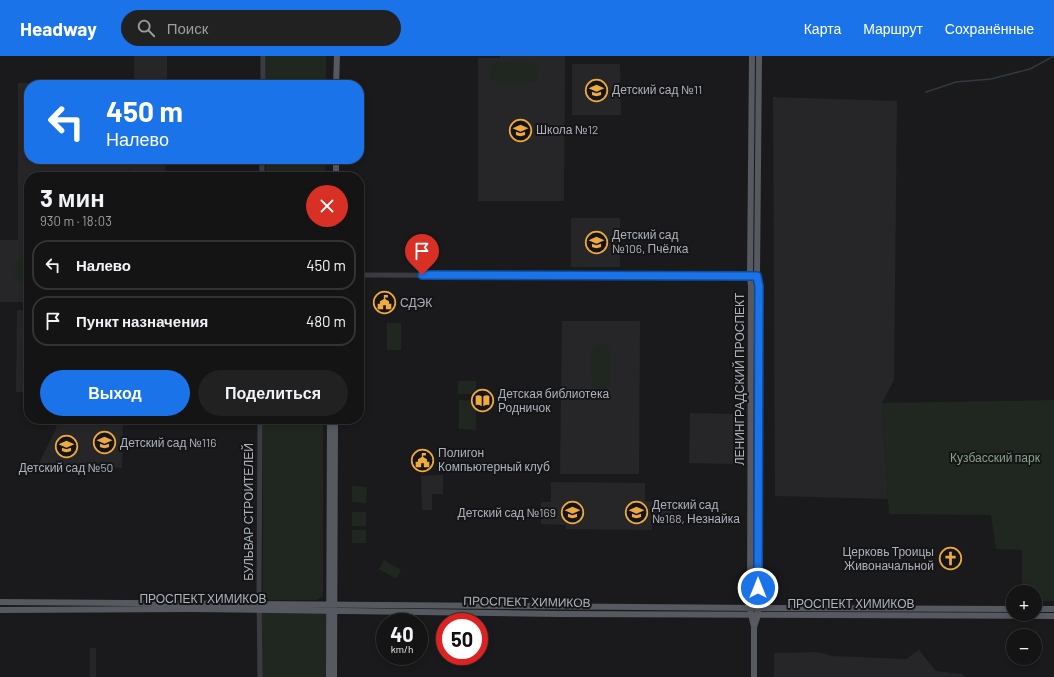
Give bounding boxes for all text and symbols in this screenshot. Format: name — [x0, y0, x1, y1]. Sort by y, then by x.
search box — [121, 10, 401, 46]
text: Headway — [20, 17, 97, 40]
icon: search — [135, 17, 157, 39]
text: Поиск — [167, 19, 208, 37]
text: Карта — [804, 20, 841, 37]
text: Маршрут — [863, 20, 923, 37]
text: Сохранённые — [945, 20, 1034, 37]
school or university icon: Детский сад №11 — [583, 77, 609, 103]
place label: Детский сад №11 — [612, 82, 702, 97]
text: 450 m — [106, 94, 183, 128]
icon: left — [40, 96, 92, 148]
school or university icon: Школа №12 — [508, 117, 534, 143]
place label: Школа №12 — [536, 122, 598, 136]
text: Налево — [106, 128, 169, 150]
text: 3 мин — [40, 183, 105, 212]
button: close — [306, 185, 348, 227]
text: 930 m · 18:03 — [40, 213, 112, 229]
place label: Детский сад №106, Пчёлка — [612, 227, 689, 255]
school or university icon: Детский сад №106, Пчёлка — [583, 229, 609, 255]
pin — [405, 234, 439, 275]
icon: arrive — [411, 240, 433, 262]
icon: left — [42, 254, 64, 276]
text: Налево — [76, 256, 131, 274]
text: 450 m — [306, 256, 346, 274]
public building icon: СДЭК — [372, 290, 398, 316]
street label: ЛЕНИНГРАДСКИЙ ПРОСПЕКТ — [732, 292, 747, 465]
place label: СДЭК — [400, 295, 432, 310]
icon: arrive — [42, 310, 64, 332]
text: Пункт назначения — [76, 312, 208, 330]
text: 480 m — [306, 312, 346, 330]
button: Выход — [40, 370, 190, 416]
button: Поделиться — [198, 370, 348, 416]
place label: Детская библиотека Родничок — [498, 386, 609, 415]
library icon: Детская библиотека Родничок — [470, 388, 496, 414]
school or university icon: Детский сад №116 — [91, 430, 117, 456]
school or university icon: Детский сад №50 — [53, 434, 79, 460]
place label: Детский сад №116 — [120, 435, 216, 450]
street label: БУЛЬВАР СТРОИТЕЛЕЙ — [241, 443, 255, 581]
place label: Полигон Компьютерный клуб — [438, 445, 550, 474]
public building icon: Полигон Компьютерный клуб — [409, 447, 435, 473]
park label: Кузбасский парк — [950, 450, 1041, 465]
place label: Детский сад №50 — [19, 460, 113, 475]
place label: Детский сад №168, Незнайка — [652, 497, 740, 525]
school or university icon: Детский сад №168, Незнайка — [623, 499, 649, 525]
school or university icon: Детский сад №169 — [559, 500, 585, 526]
place label: Детский сад №169 — [458, 505, 556, 520]
place label: Церковь Троицы Живоначальной — [842, 544, 934, 572]
church icon: Церковь Троицы Живоначальной — [937, 546, 963, 572]
position arrow — [737, 567, 779, 609]
map controls — [1006, 585, 1042, 665]
button: + — [1006, 585, 1042, 621]
street label: ПРОСПЕКТ ХИМИКОВ — [139, 591, 267, 605]
street label: ПРОСПЕКТ ХИМИКОВ — [463, 593, 591, 609]
street label: ПРОСПЕКТ ХИМИКОВ — [787, 596, 915, 610]
speed limit sign: 50 — [436, 613, 488, 665]
text: 40 — [390, 622, 414, 646]
button: − — [1006, 629, 1042, 665]
text: km/h — [391, 643, 413, 655]

